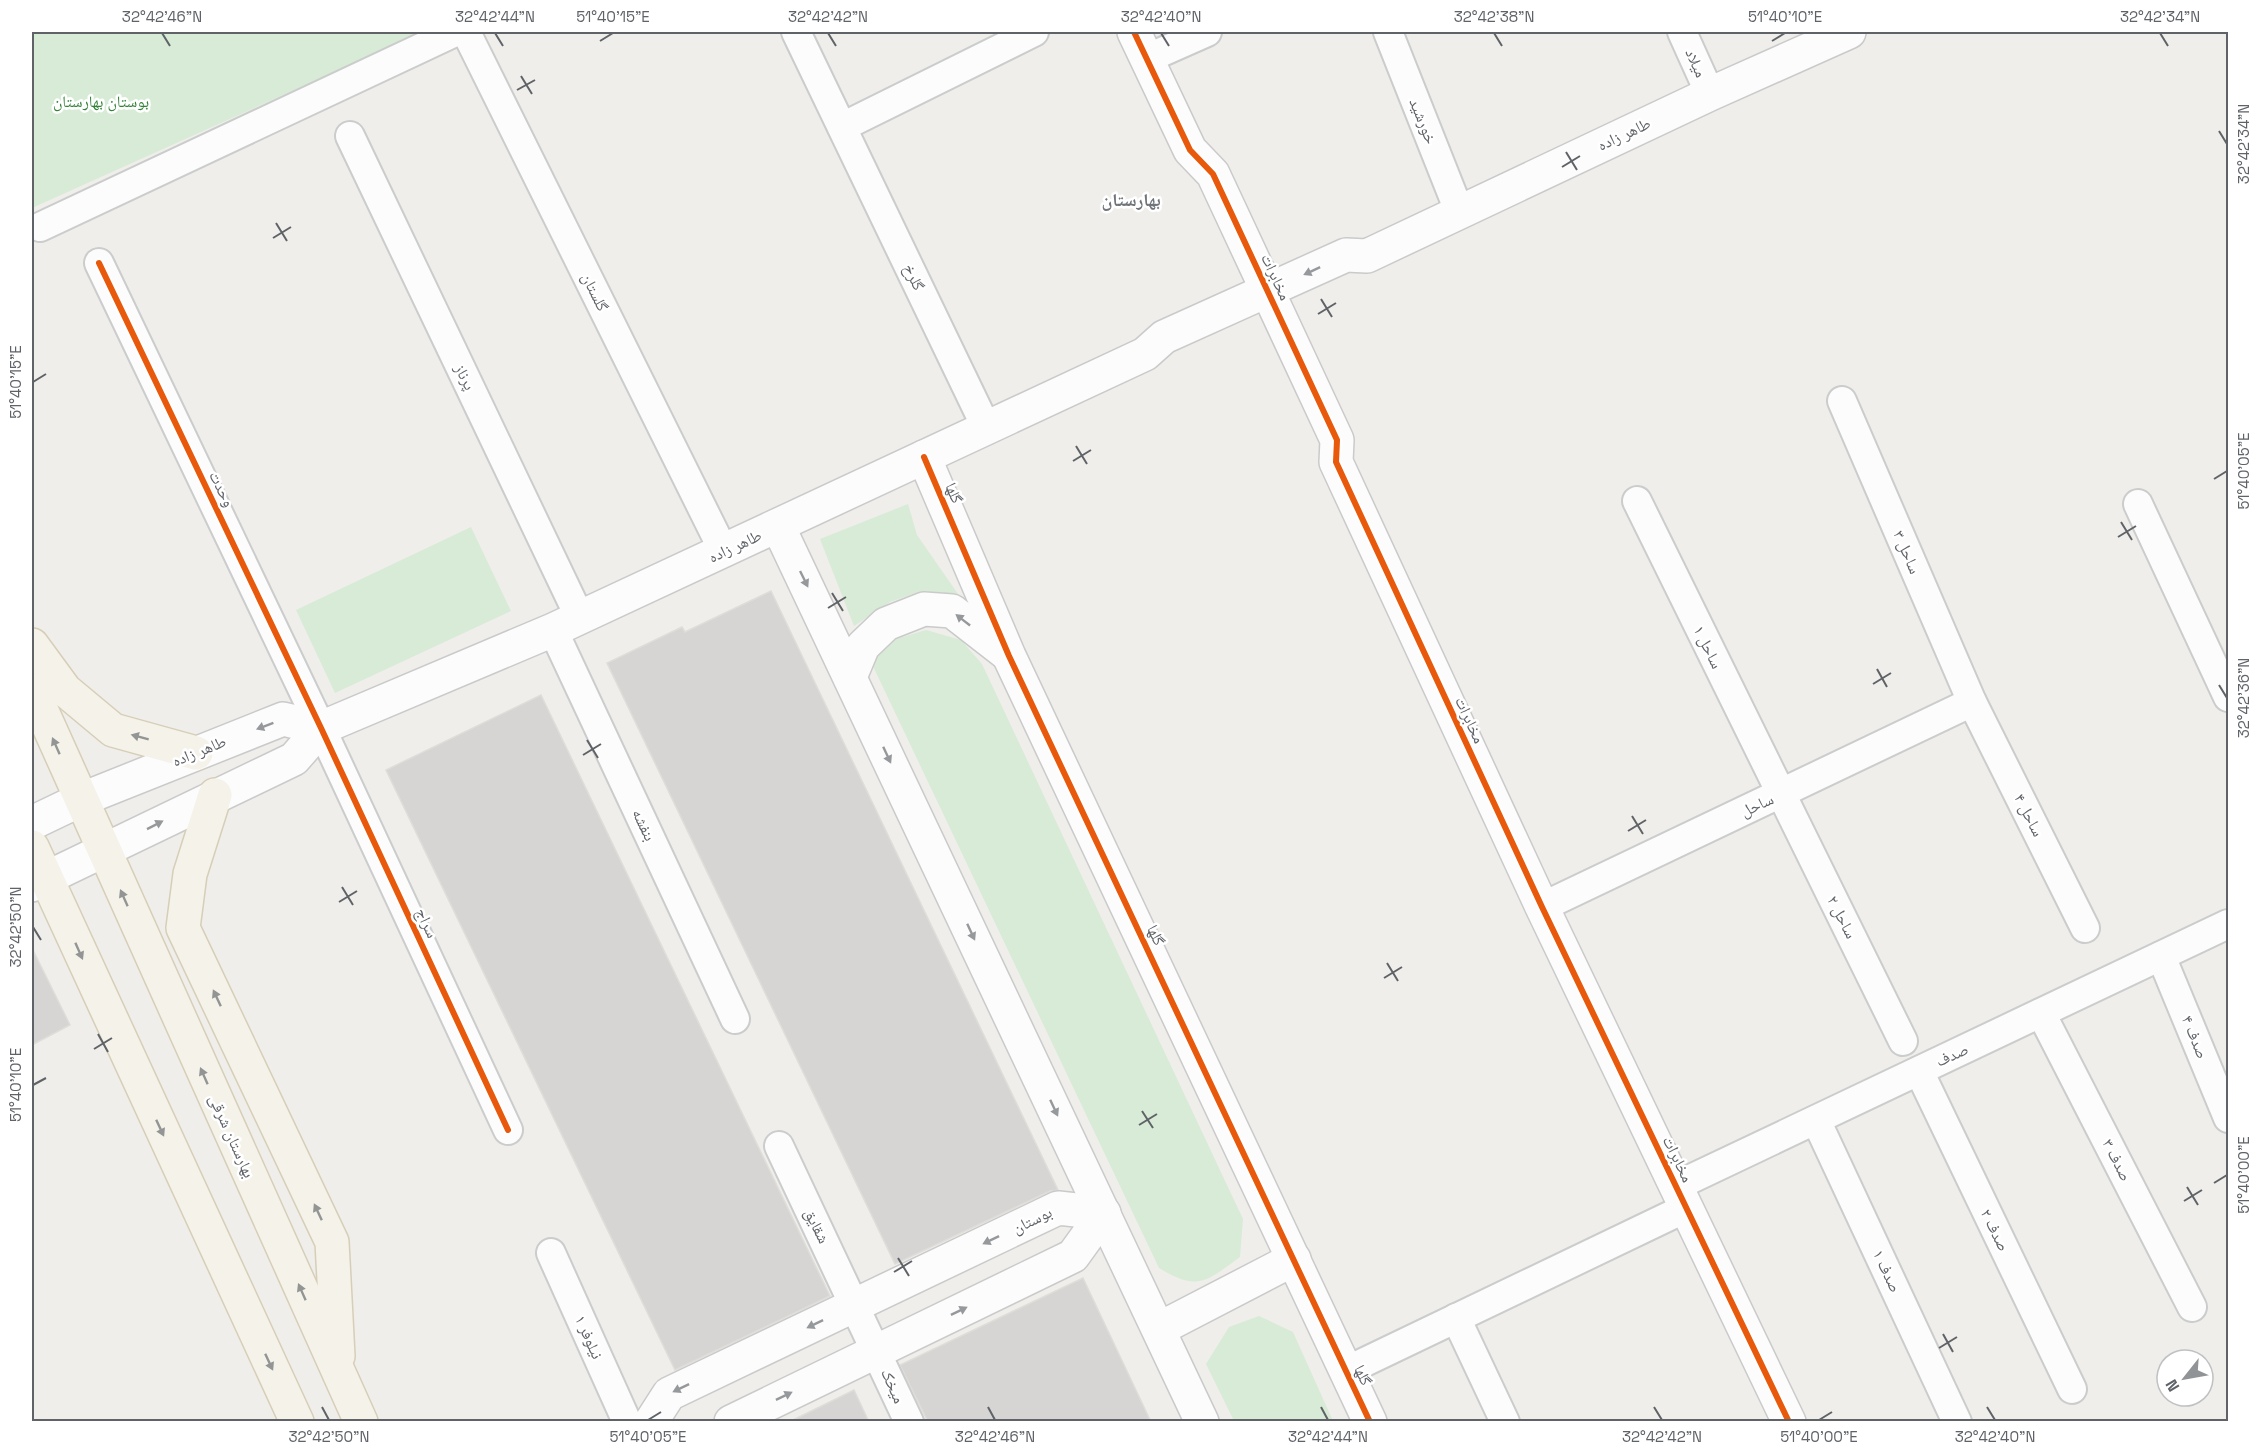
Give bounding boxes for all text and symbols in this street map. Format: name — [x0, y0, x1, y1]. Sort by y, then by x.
text: 32°42'46"N — [122, 7, 202, 26]
text: 32°42'44"N — [455, 7, 535, 26]
text: 51°40'15"E — [576, 7, 650, 26]
text: 32°42'42"N — [788, 7, 868, 26]
text: 32°42'40"N — [1121, 7, 1201, 26]
text: 32°42'38"N — [1454, 7, 1534, 26]
text: 51°40'10"E — [1748, 7, 1822, 26]
text: 32°42'34"N — [2120, 7, 2200, 26]
street label: میلاد — [1680, 45, 1712, 81]
park label: بوستان بهارستان — [53, 91, 149, 112]
street label: خورشید — [1404, 95, 1442, 147]
text: 32°42'34"N — [2234, 104, 2253, 184]
street label: طاهر زاده — [1594, 113, 1654, 155]
district label: بهارستان — [1101, 188, 1161, 211]
street label: مخابرات — [1256, 250, 1296, 304]
street label: گلرخ — [899, 260, 930, 294]
one-way arrow — [1303, 266, 1321, 276]
street label: گلستان — [577, 269, 613, 315]
text: 51°40'15"E — [6, 345, 25, 419]
street label: پرناز — [449, 360, 480, 394]
text: 51°40'05"E — [2234, 433, 2253, 509]
street label: وحدت — [204, 467, 240, 511]
street label: گلها — [940, 479, 968, 507]
street label: طاهر زاده — [705, 525, 765, 567]
street label: ساحل ۳ — [1888, 527, 1926, 577]
one-way arrow — [799, 571, 808, 588]
one-way arrow — [956, 614, 971, 626]
street label: ساحل ۱ — [1689, 622, 1727, 672]
text: 32°42'36"N — [2234, 658, 2253, 738]
street label: مخابرات — [1450, 693, 1490, 747]
one-way arrow — [256, 721, 274, 731]
street label: طاهر زاده — [169, 731, 229, 771]
one-way arrow — [131, 732, 149, 741]
one-way arrow — [51, 737, 61, 755]
one-way arrow — [883, 747, 892, 764]
street label: ساحل — [1737, 788, 1777, 822]
street label: ساحل ۴ — [2009, 790, 2049, 840]
street label: بنفشه — [627, 806, 661, 844]
one-way arrow — [146, 820, 163, 830]
text: 32°42'50"N — [6, 887, 25, 967]
one-way arrow — [119, 889, 129, 907]
street label: ساحل ۲ — [1822, 892, 1862, 942]
street label: سراج — [411, 905, 443, 941]
street label: گلها — [1142, 921, 1170, 949]
one-way arrow — [966, 923, 975, 940]
one-way arrow — [74, 942, 83, 959]
one-way arrow — [212, 990, 221, 1007]
street label: صدف ۴ — [2177, 1012, 2213, 1062]
street label: صدف — [1932, 1038, 1972, 1072]
text: 51°40'10"E — [6, 1048, 25, 1122]
one-way arrow — [199, 1067, 209, 1085]
street label: بهارستان شرقی — [204, 1091, 260, 1181]
one-way arrow — [1050, 1099, 1059, 1116]
one-way arrow — [155, 1120, 164, 1137]
street label: مخابرات — [1658, 1132, 1698, 1186]
street label: صدف ۳ — [2097, 1135, 2137, 1185]
text: 51°40'00"E — [2234, 1136, 2253, 1214]
street label: بوستان — [1009, 1201, 1055, 1239]
one-way arrow — [313, 1204, 322, 1221]
street label: شقایق — [800, 1205, 834, 1247]
street label: صدف ۲ — [1976, 1205, 2014, 1255]
one-way arrow — [983, 1235, 1000, 1244]
street label: صدف ۱ — [1868, 1246, 1906, 1296]
one-way arrow — [297, 1282, 307, 1300]
one-way arrow — [951, 1307, 968, 1316]
street label: نیلوفر ۱ — [570, 1312, 608, 1362]
one-way arrow — [807, 1319, 824, 1328]
north arrow — [2155, 1348, 2215, 1408]
one-way arrow — [264, 1353, 273, 1370]
street label: گلها — [1349, 1361, 1377, 1389]
street label: میخک — [876, 1365, 910, 1407]
text: N — [2161, 1375, 2184, 1395]
one-way arrow — [673, 1383, 690, 1392]
one-way arrow — [775, 1391, 792, 1401]
text: 32°42'50"N — [289, 1427, 369, 1446]
text: 51°40'05"E — [610, 1427, 686, 1446]
text: 32°42'46"N — [955, 1427, 1035, 1446]
text: 32°42'44"N — [1288, 1427, 1368, 1446]
text: 32°42'42"N — [1622, 1427, 1702, 1446]
text: 51°40'00"E — [1780, 1427, 1858, 1446]
text: 32°42'40"N — [1955, 1427, 2035, 1446]

